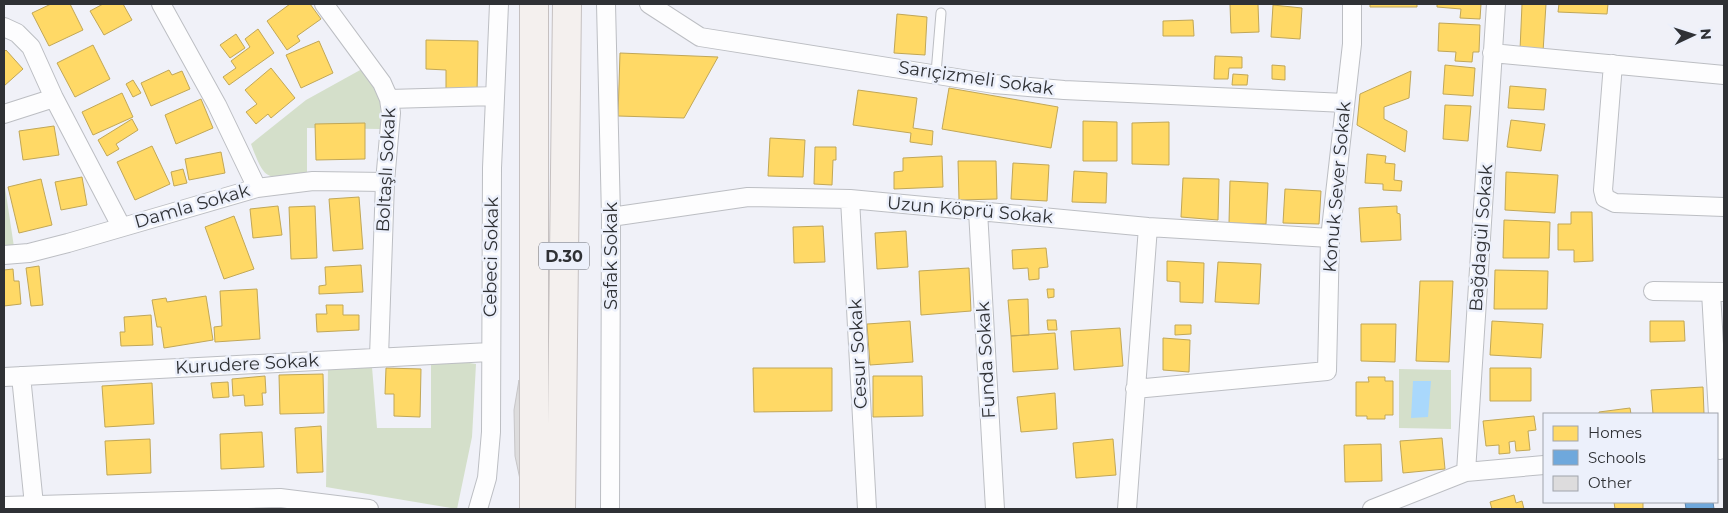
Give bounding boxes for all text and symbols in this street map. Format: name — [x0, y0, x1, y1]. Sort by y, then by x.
north arrow — [1668, 10, 1718, 60]
text: N — [1697, 28, 1715, 40]
street label: Sarıçizmeli Sokak — [897, 56, 1055, 100]
street label: Konuk Sever Sokak — [1319, 100, 1355, 274]
street label: Boltaşlı Sokak — [372, 107, 400, 233]
street label: Bağdagül Sokak — [1465, 163, 1497, 312]
street label: Damla Sokak — [132, 179, 252, 233]
street label: Uzun Köprü Sokak — [886, 192, 1054, 228]
street label: Cebeci Sokak — [479, 196, 503, 317]
street label: Safak Sokak — [600, 202, 622, 310]
road number: D.30 — [539, 242, 589, 270]
street label: Cesur Sokak — [844, 298, 872, 410]
street label: Funda Sokak — [972, 301, 1000, 419]
street label: Kurudere Sokak — [175, 349, 320, 379]
legend — [1543, 413, 1718, 503]
text: Homes — [1588, 423, 1642, 442]
text: Schools — [1588, 448, 1646, 467]
text: Other — [1588, 473, 1632, 492]

